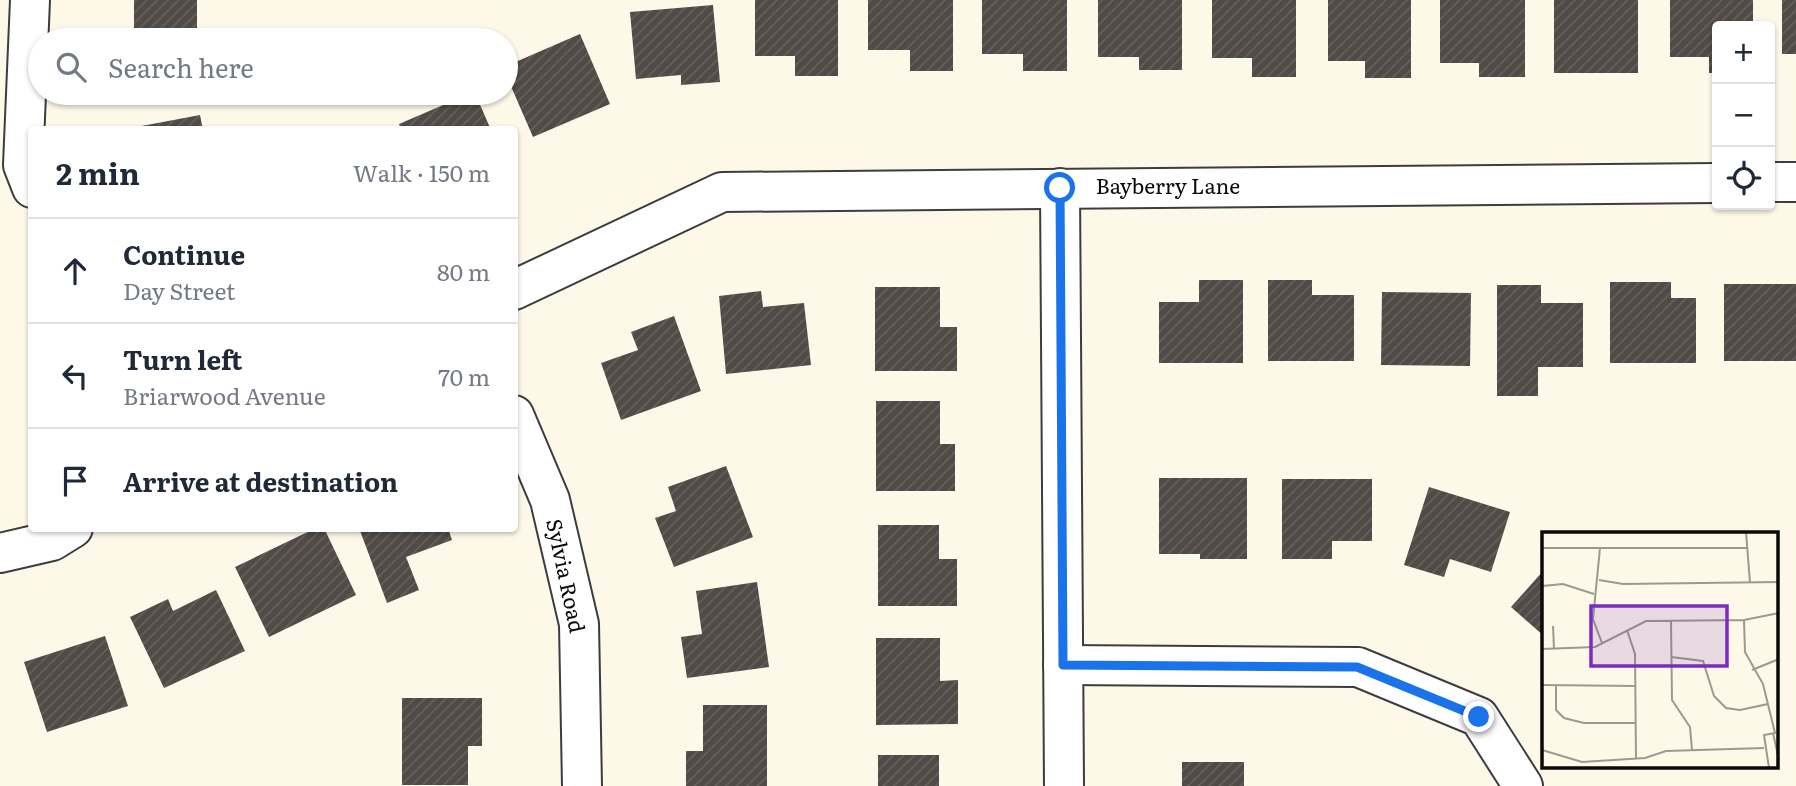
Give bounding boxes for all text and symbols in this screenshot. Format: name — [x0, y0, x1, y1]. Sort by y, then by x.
map controls — [1712, 21, 1775, 210]
button: + — [1712, 21, 1775, 84]
search box — [28, 28, 518, 105]
text: Search here — [108, 47, 254, 86]
icon: search — [52, 48, 90, 86]
button: − — [1712, 84, 1775, 147]
button: locate — [1712, 147, 1775, 210]
text: 2 min — [56, 150, 140, 194]
text: Walk · 150 m — [353, 155, 490, 189]
street label: Bayberry Lane — [1096, 169, 1240, 200]
route start — [1044, 172, 1075, 203]
text: Continue — [123, 234, 245, 273]
icon: ahead — [56, 252, 94, 290]
text: 80 m — [437, 254, 490, 288]
text: Day Street — [123, 273, 235, 307]
text: Turn left — [123, 339, 242, 378]
icon: left — [56, 357, 94, 395]
text: 70 m — [438, 359, 490, 393]
text: Briarwood Avenue — [123, 378, 326, 412]
text: Arrive at destination — [123, 461, 398, 500]
icon: arrive — [56, 462, 94, 500]
street label: Sylvia Road — [540, 516, 595, 635]
inset map — [1542, 532, 1778, 768]
route end — [1463, 701, 1494, 732]

